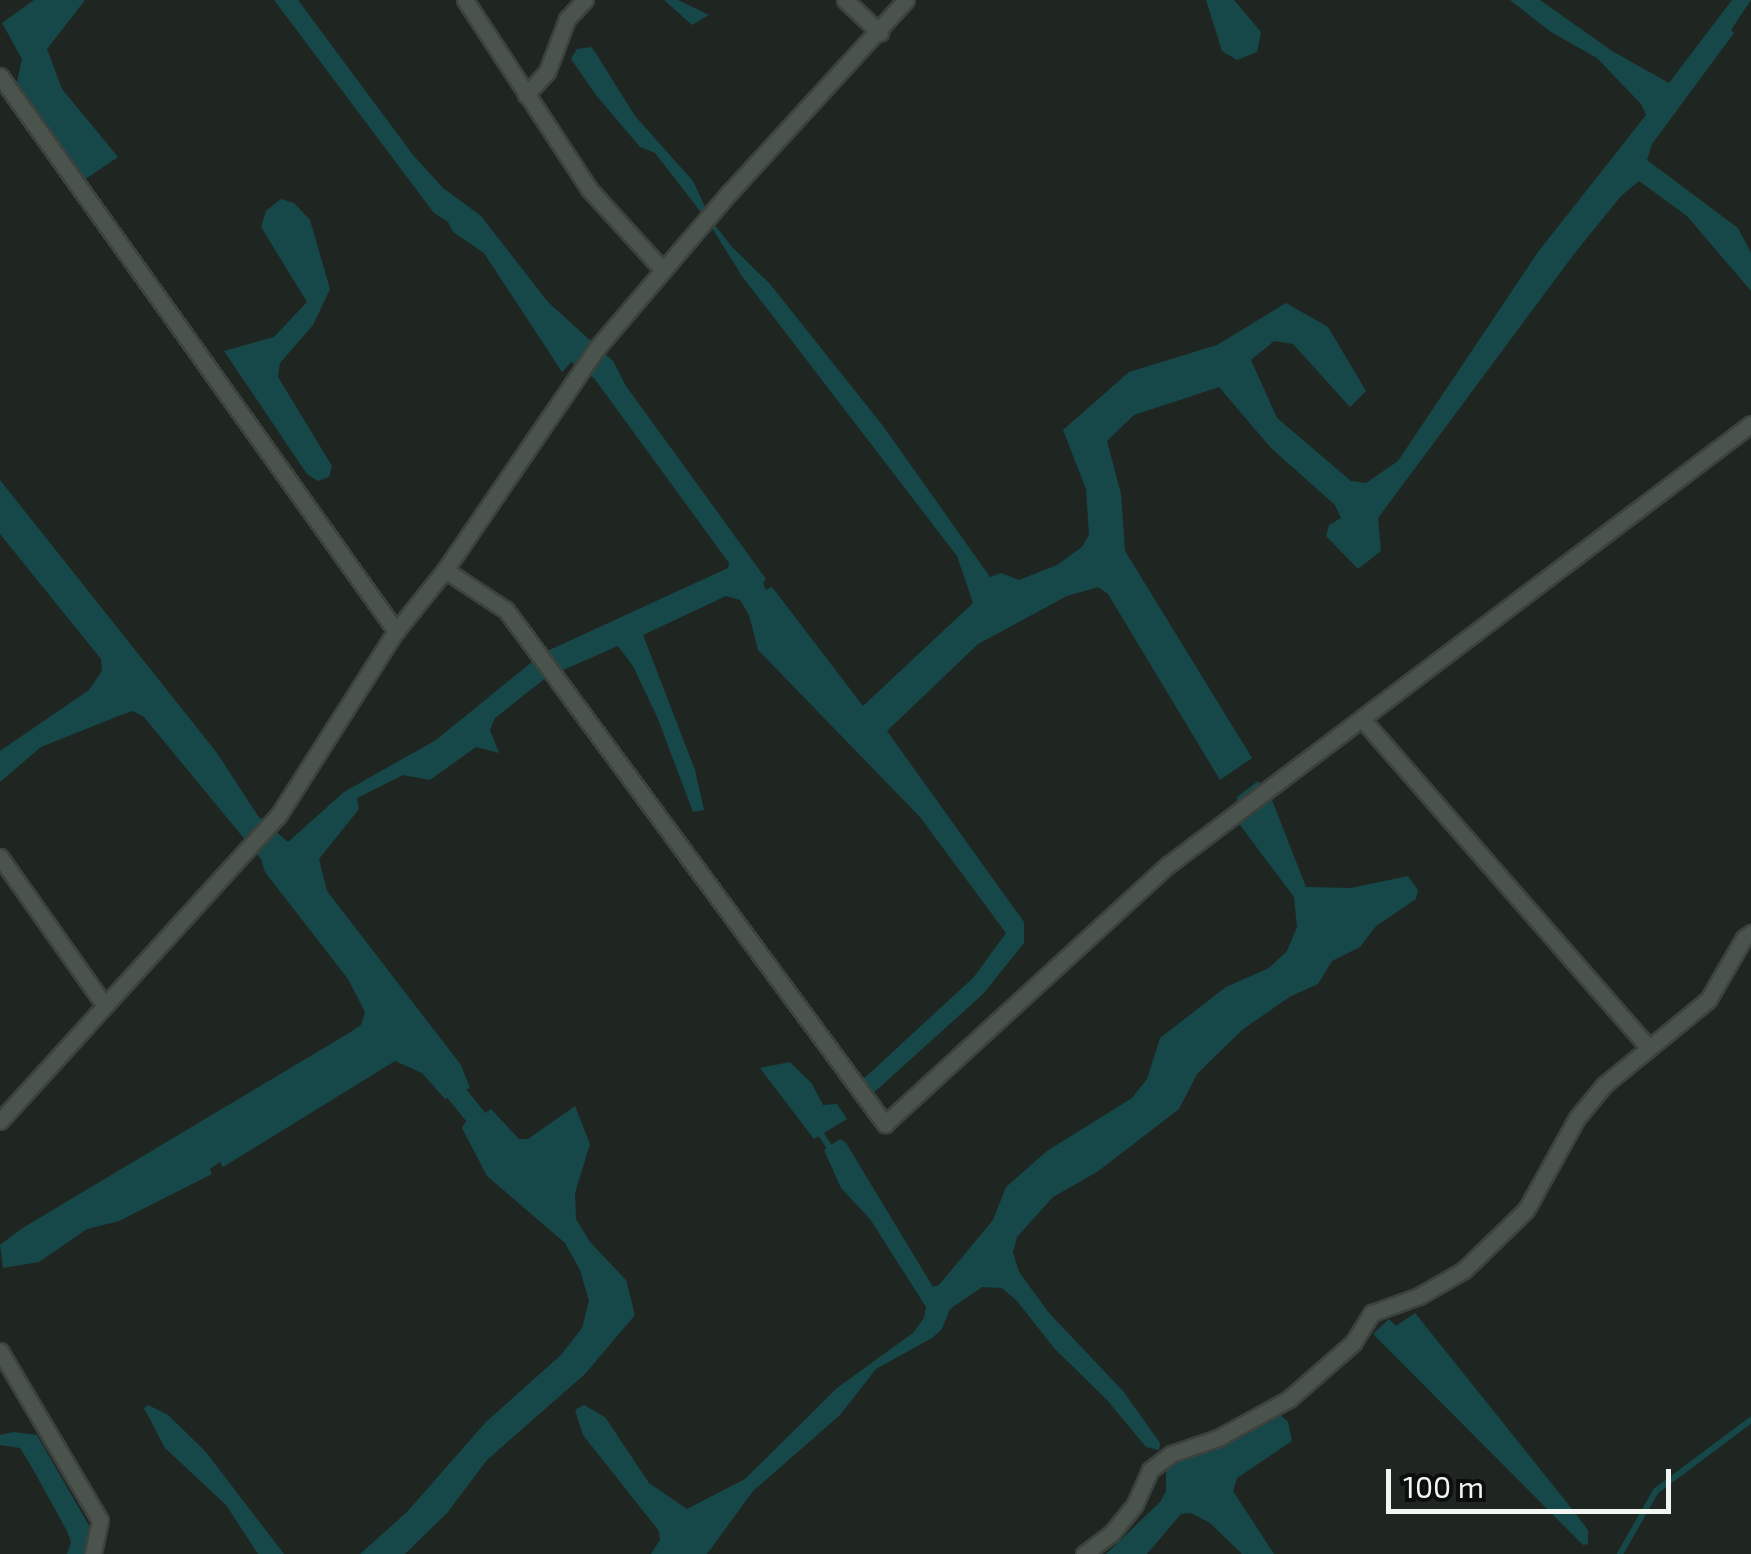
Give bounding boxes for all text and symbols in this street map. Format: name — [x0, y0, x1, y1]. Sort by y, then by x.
scale bar — [1391, 1449, 1676, 1511]
text: 100 m — [1403, 1468, 1484, 1504]

